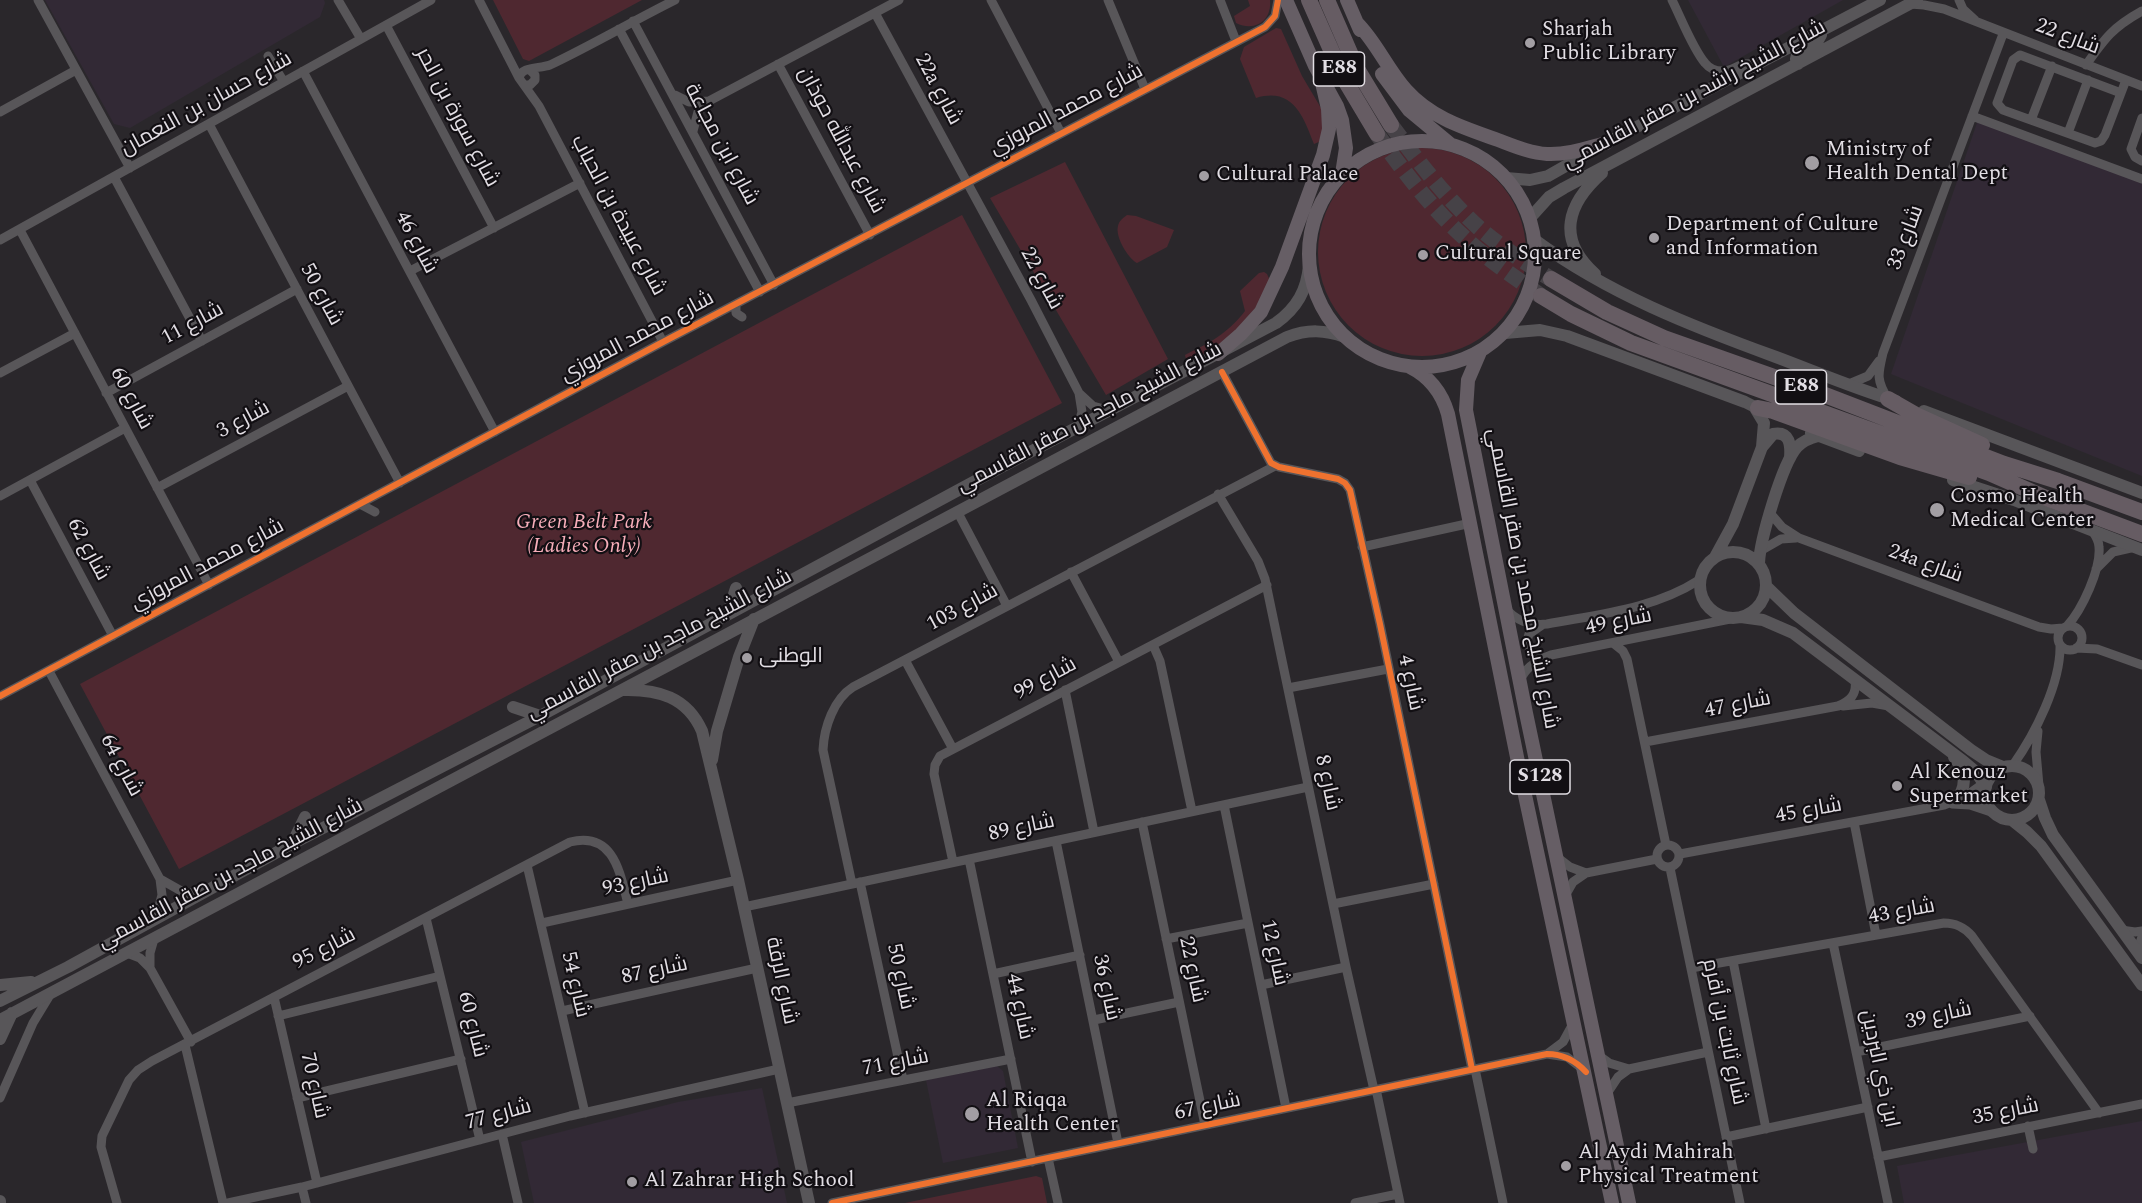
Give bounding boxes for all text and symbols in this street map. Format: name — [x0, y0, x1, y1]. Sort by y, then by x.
street label: شارع 22 — [2031, 14, 2103, 62]
street label: شارع الشيخ راشد بن صقر القاسمي — [1559, 16, 1831, 176]
place label: Sharjah Public Library — [1542, 18, 1676, 68]
marker: Sharjah Public Library — [1523, 36, 1537, 50]
street label: شارع سورة بن الحر — [409, 44, 503, 192]
street label: شارع حسان بن النعمان — [117, 47, 297, 163]
street label: 22a شارع — [908, 50, 966, 130]
road number: E88 — [1314, 52, 1364, 86]
street label: شارع محمد المروزي — [986, 60, 1148, 162]
street label: شارع عبدالله حوذان — [791, 63, 889, 219]
street label: شارع ابن مجاعة — [677, 80, 763, 210]
street label: شارع عبيدة بن الحباب — [564, 131, 670, 301]
place label: Ministry of Health Dental Dept — [1826, 138, 2008, 188]
marker: Ministry of Health Dental Dept — [1803, 154, 1821, 172]
place label: Cultural Palace — [1216, 163, 1358, 189]
marker: Cultural Palace — [1197, 169, 1211, 183]
street label: شارع 33 — [1883, 202, 1931, 274]
street label: شارع 46 — [388, 208, 442, 278]
place label: Department of Culture and Information — [1666, 213, 1879, 263]
marker: Department of Culture and Information — [1647, 231, 1661, 245]
place label: Cultural Square — [1435, 242, 1581, 268]
street label: شارع 22 — [1013, 244, 1067, 314]
marker: Cultural Square — [1416, 248, 1430, 262]
street label: شارع 50 — [293, 260, 347, 330]
street label: شارع محمد المروزي — [557, 287, 719, 389]
street label: شارع 11 — [158, 298, 228, 352]
street label: شارع الشيخ ماجد بن صقر القاسمي — [953, 338, 1227, 500]
street label: شارع 60 — [103, 364, 157, 434]
road number: E88 — [1776, 370, 1826, 404]
street label: شارع 3 — [213, 397, 275, 445]
street label: شارع الشيخ محمد بن صقر القاسمي — [1479, 427, 1563, 731]
place label: Cosmo Health Medical Center — [1950, 485, 2094, 535]
marker: Cosmo Health Medical Center — [1928, 501, 1946, 519]
park label: Green Belt Park (Ladies Only) — [516, 511, 652, 561]
street label: شارع 62 — [60, 515, 114, 585]
street label: شارع محمد المروزي — [127, 515, 289, 617]
street label: 24a شارع — [1884, 540, 1966, 590]
street label: شارع الشيخ ماجد بن صقر القاسمي — [523, 565, 797, 727]
street label: شارع 103 — [923, 580, 1003, 638]
street label: شارع 49 — [1584, 604, 1654, 642]
place label: الوطنی — [759, 645, 823, 671]
marker: الوطنی — [740, 651, 754, 665]
street label: شارع 99 — [1011, 653, 1081, 707]
street label: شارع 4 — [1391, 653, 1427, 713]
street label: شارع 47 — [1703, 687, 1773, 725]
street label: شارع 64 — [93, 731, 147, 801]
street label: شارع 8 — [1308, 753, 1344, 813]
road number: S128 — [1510, 760, 1570, 794]
place label: Al Kenouz Supermarket — [1909, 761, 2028, 811]
marker: Al Kenouz Supermarket — [1890, 779, 1904, 793]
street label: شارع الشيخ ماجد بن صقر القاسمي — [94, 794, 368, 956]
street label: شارع 45 — [1774, 794, 1844, 830]
street label: شارع 89 — [987, 810, 1057, 848]
street label: شارع 93 — [601, 865, 671, 903]
street label: شارع 43 — [1867, 895, 1937, 931]
street label: شارع 12 — [1254, 918, 1292, 988]
street label: شارع 95 — [289, 924, 361, 976]
street label: شارع الرقة — [758, 935, 802, 1027]
street label: شارع 22 — [1172, 935, 1210, 1005]
street label: شارع 50 — [880, 942, 918, 1012]
street label: شارع 54 — [554, 950, 594, 1020]
street label: شارع 87 — [620, 953, 690, 991]
street label: شارع 36 — [1086, 953, 1124, 1023]
street label: شارع ثابت بن أقرم — [1695, 956, 1751, 1108]
street label: شارع 44 — [999, 972, 1037, 1042]
street label: شارع 60 — [451, 989, 491, 1061]
street label: شارع 39 — [1904, 998, 1974, 1036]
street label: ابن ذي البردين — [1853, 1008, 1903, 1130]
street label: شارع 71 — [861, 1045, 931, 1083]
street label: شارع 70 — [293, 1051, 333, 1121]
place label: Al Riqqa Health Center — [986, 1089, 1118, 1139]
street label: شارع 67 — [1173, 1089, 1243, 1127]
street label: شارع 35 — [1971, 1094, 2041, 1132]
street label: شارع 77 — [463, 1095, 535, 1137]
marker: Al Riqqa Health Center — [963, 1105, 981, 1123]
place label: Al Aydi Mahirah Physical Treatment — [1578, 1141, 1759, 1191]
marker: Al Aydi Mahirah Physical Treatment — [1559, 1159, 1573, 1173]
place label: Al Zahrar High School — [644, 1169, 854, 1195]
marker: Al Zahrar High School — [625, 1175, 639, 1189]

